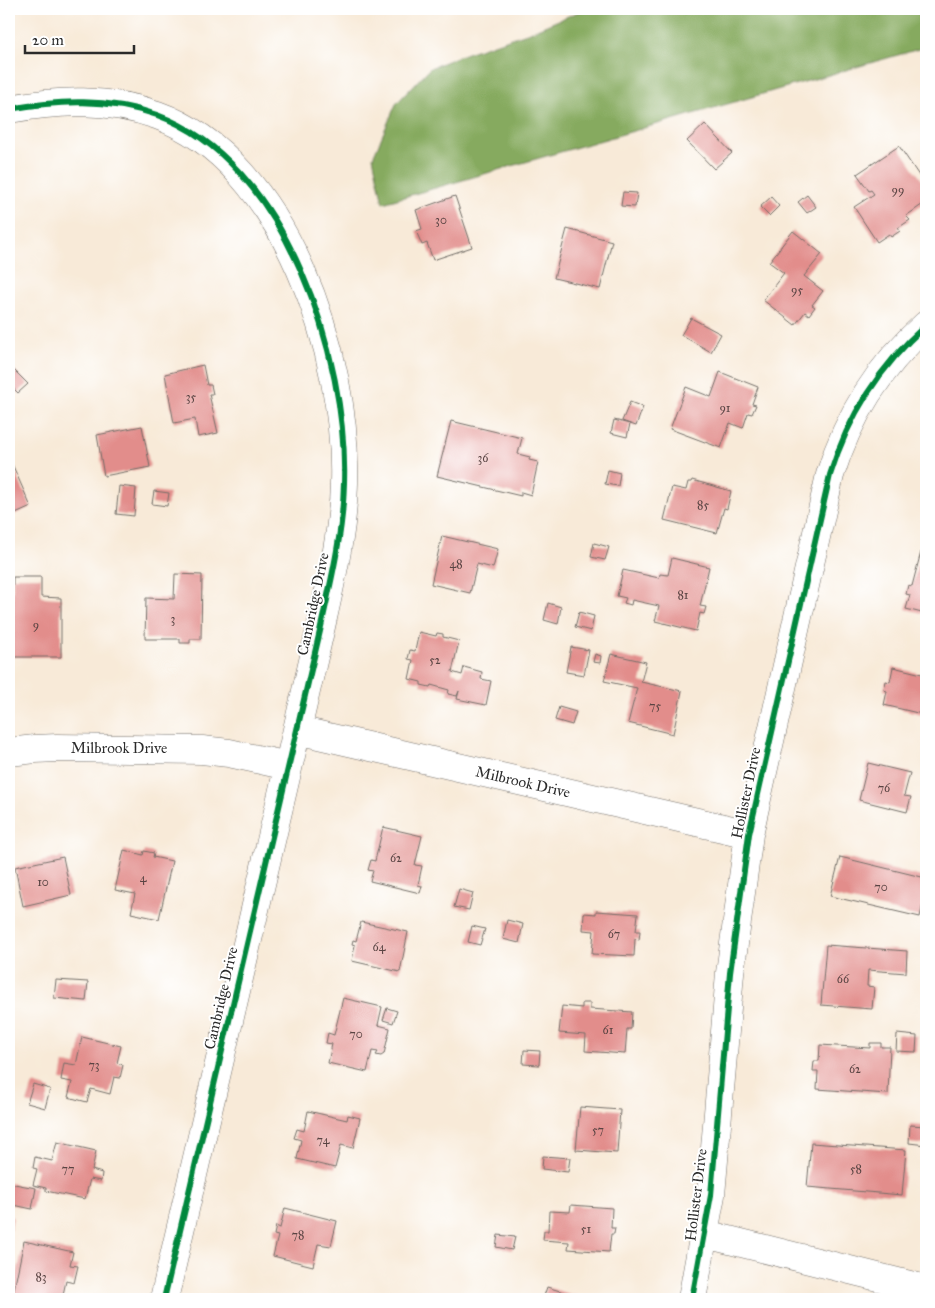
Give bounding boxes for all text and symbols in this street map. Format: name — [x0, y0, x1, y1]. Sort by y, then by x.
scale bar — [25, 22, 134, 54]
text: 20 m — [32, 31, 64, 49]
house number: 99 — [892, 183, 904, 197]
house number: 30 — [435, 213, 447, 227]
house number: 95 — [791, 283, 803, 297]
house number: 35 — [186, 390, 197, 404]
house number: 91 — [719, 401, 731, 415]
house number: 36 — [478, 451, 489, 465]
house number: 85 — [697, 498, 709, 512]
street label: Cambridge Drive — [293, 551, 333, 657]
house number: 48 — [449, 557, 463, 571]
house number: 81 — [677, 588, 689, 602]
house number: 3 — [171, 612, 176, 626]
house number: 9 — [33, 618, 39, 632]
house number: 52 — [429, 653, 441, 667]
house number: 75 — [649, 699, 661, 713]
street label: Milbrook Drive — [71, 739, 167, 757]
street label: Hollister Drive — [728, 746, 764, 840]
street label: Milbrook Drive — [474, 762, 572, 802]
house number: 76 — [878, 781, 891, 795]
house number: 62 — [390, 851, 402, 865]
house number: 4 — [140, 871, 147, 885]
house number: 10 — [37, 875, 49, 889]
house number: 70 — [874, 880, 888, 894]
house number: 67 — [608, 927, 620, 941]
house number: 64 — [373, 940, 386, 954]
street label: Cambridge Drive — [200, 945, 242, 1051]
house number: 66 — [837, 972, 850, 986]
house number: 61 — [603, 1023, 614, 1037]
house number: 70 — [349, 1027, 363, 1041]
house number: 73 — [88, 1058, 100, 1072]
house number: 62 — [849, 1062, 861, 1076]
house number: 57 — [592, 1123, 604, 1137]
house number: 74 — [317, 1133, 330, 1147]
street label: Hollister Drive — [681, 1148, 711, 1242]
house number: 77 — [62, 1162, 74, 1176]
house number: 58 — [850, 1162, 862, 1176]
house number: 51 — [581, 1222, 591, 1236]
house number: 78 — [292, 1228, 304, 1242]
house number: 83 — [35, 1270, 47, 1284]

